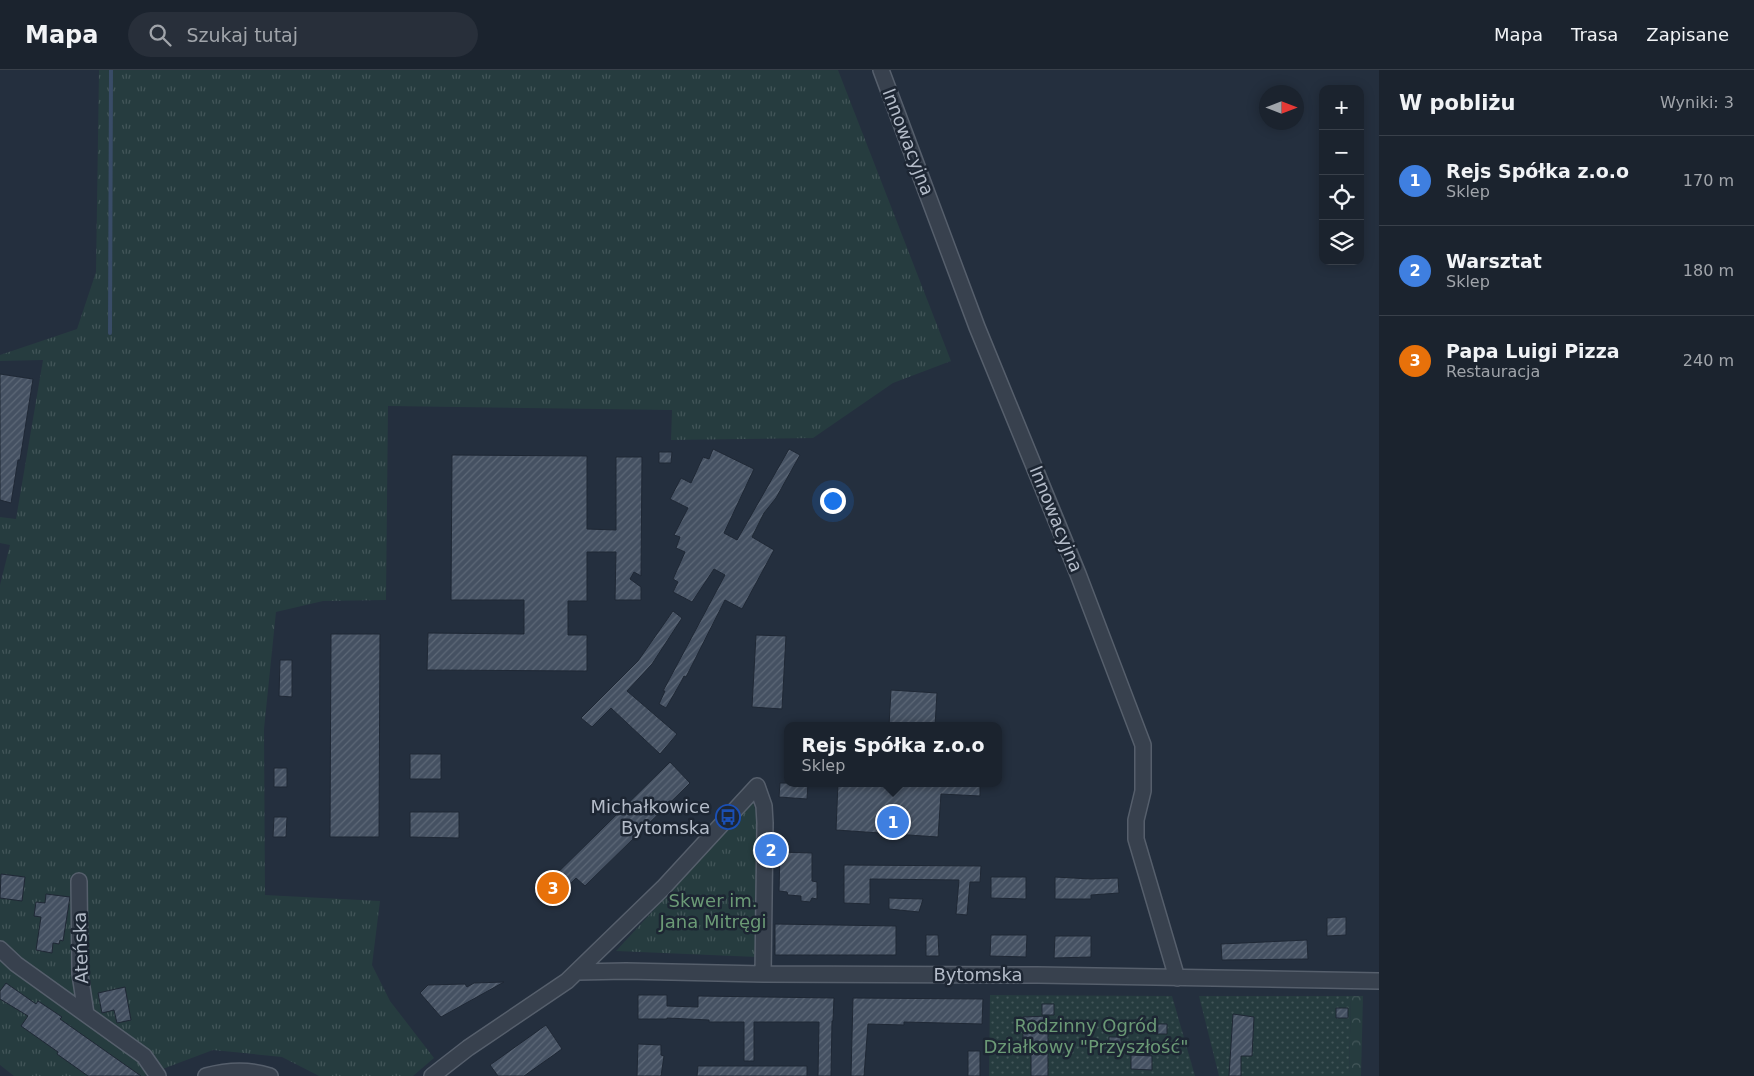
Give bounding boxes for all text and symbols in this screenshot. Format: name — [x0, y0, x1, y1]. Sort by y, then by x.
search box — [128, 12, 478, 57]
text: Mapa — [25, 21, 98, 49]
icon: search — [146, 21, 174, 49]
text: Szukaj tutaj — [186, 24, 298, 46]
text: Mapa — [1494, 24, 1543, 45]
text: Trasa — [1571, 24, 1618, 45]
text: Zapisane — [1646, 24, 1729, 45]
street label: Innowacyjna — [878, 85, 938, 198]
north arrow — [1259, 85, 1304, 130]
map controls — [1319, 85, 1364, 265]
button: + — [1319, 85, 1364, 130]
text: W pobliżu — [1399, 91, 1516, 115]
text: Wyniki: 3 — [1660, 93, 1734, 112]
button: − — [1319, 130, 1364, 175]
text: Rejs Spółka z.o.o — [1446, 160, 1629, 182]
text: 1 — [1409, 171, 1421, 190]
text: 170 m — [1683, 171, 1734, 190]
button: locate — [1319, 175, 1364, 220]
text: Sklep — [1446, 182, 1490, 201]
button: layers — [1319, 220, 1364, 265]
text: Warsztat — [1446, 250, 1542, 272]
text: 2 — [1409, 261, 1421, 280]
text: 180 m — [1683, 261, 1734, 280]
text: Sklep — [1446, 272, 1490, 291]
text: Papa Luigi Pizza — [1446, 340, 1620, 362]
text: 3 — [1409, 351, 1421, 370]
text: 240 m — [1683, 351, 1734, 370]
text: Restauracja — [1446, 362, 1540, 381]
street label: Innowacyjna — [1026, 463, 1087, 575]
your location — [820, 488, 846, 514]
popup — [784, 722, 1002, 787]
text: Rejs Spółka z.o.o — [801, 734, 985, 756]
text: Sklep — [801, 756, 845, 775]
place label: Michałkowice Bytomska — [591, 796, 710, 838]
pin: 1 — [877, 803, 909, 841]
bus stop icon: Michałkowice Bytomska — [715, 804, 741, 830]
pin: 2 — [755, 831, 787, 869]
pin: 3 — [537, 869, 569, 907]
park label: Skwer im. Jana Mitręgi — [659, 890, 767, 932]
street label: Ateńska — [69, 912, 92, 984]
street label: Bytomska — [933, 964, 1023, 985]
park label: Rodzinny Ogród Działkowy "Przyszłość" — [983, 1015, 1189, 1057]

